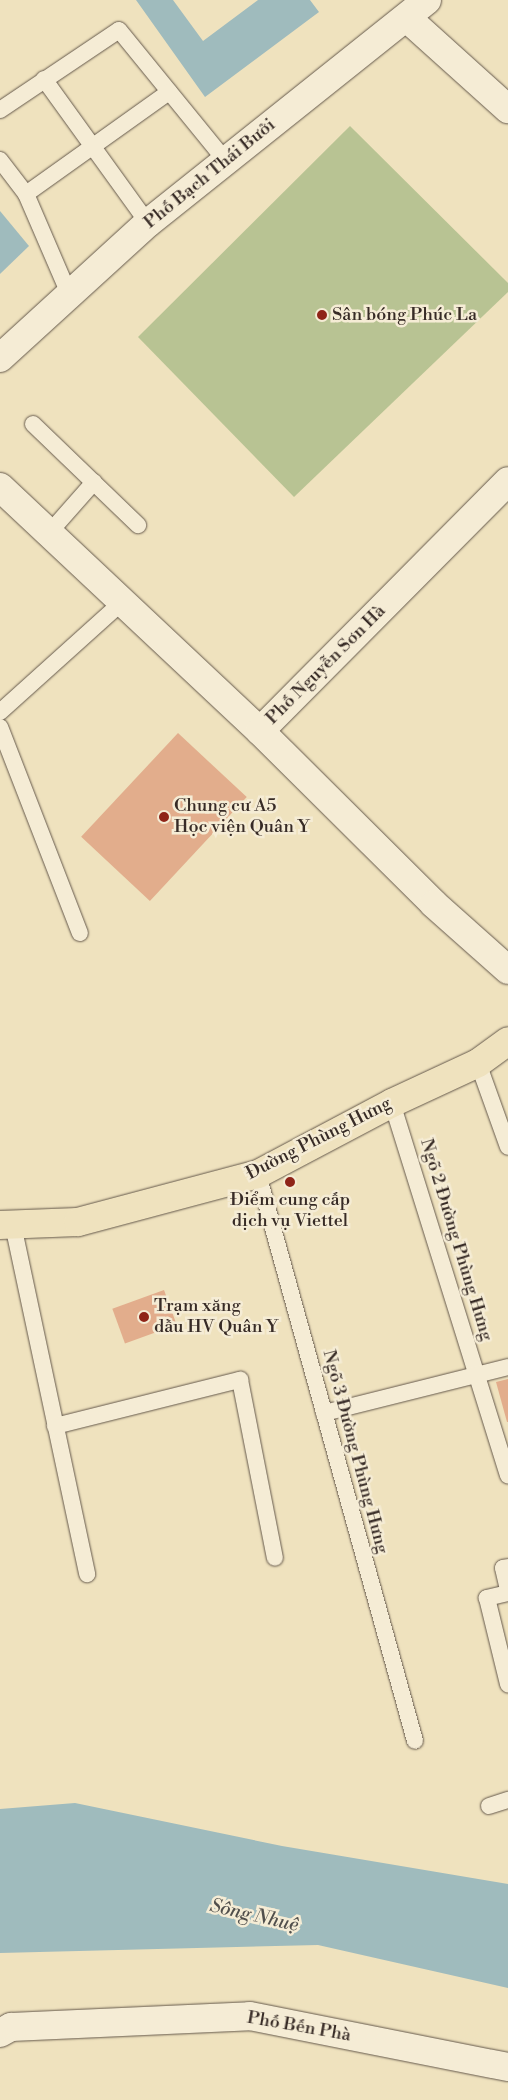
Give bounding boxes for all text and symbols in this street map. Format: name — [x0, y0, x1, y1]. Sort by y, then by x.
street label: Phố Bạch Thái Bưởi — [140, 114, 280, 234]
place label: Sân bóng Phúc La — [332, 304, 477, 326]
marker: Sân bóng Phúc La — [316, 309, 328, 321]
street label: Phố Nguyễn Sơn Hà — [262, 601, 390, 729]
place label: Chung cư A5 Học viện Quân Y — [174, 796, 309, 839]
marker: Chung cư A5 Học viện Quân Y — [158, 811, 170, 823]
street label: Đường Phùng Hưng — [243, 1093, 395, 1185]
street label: Ngõ 2 Đường Phùng Hưng — [415, 1136, 497, 1344]
marker: Điểm cung cấp dịch vụ Viettel — [284, 1176, 296, 1188]
place label: Điểm cung cấp dịch vụ Viettel — [230, 1190, 350, 1232]
place label: Trạm xăng dầu HV Quân Y — [154, 1296, 278, 1338]
marker: Trạm xăng dầu HV Quân Y — [138, 1311, 150, 1323]
street label: Ngõ 3 Đường Phùng Hưng — [317, 1348, 393, 1556]
water label: Sông Nhuệ — [208, 1895, 300, 1937]
street label: Phố Bến Phà — [245, 2007, 353, 2047]

